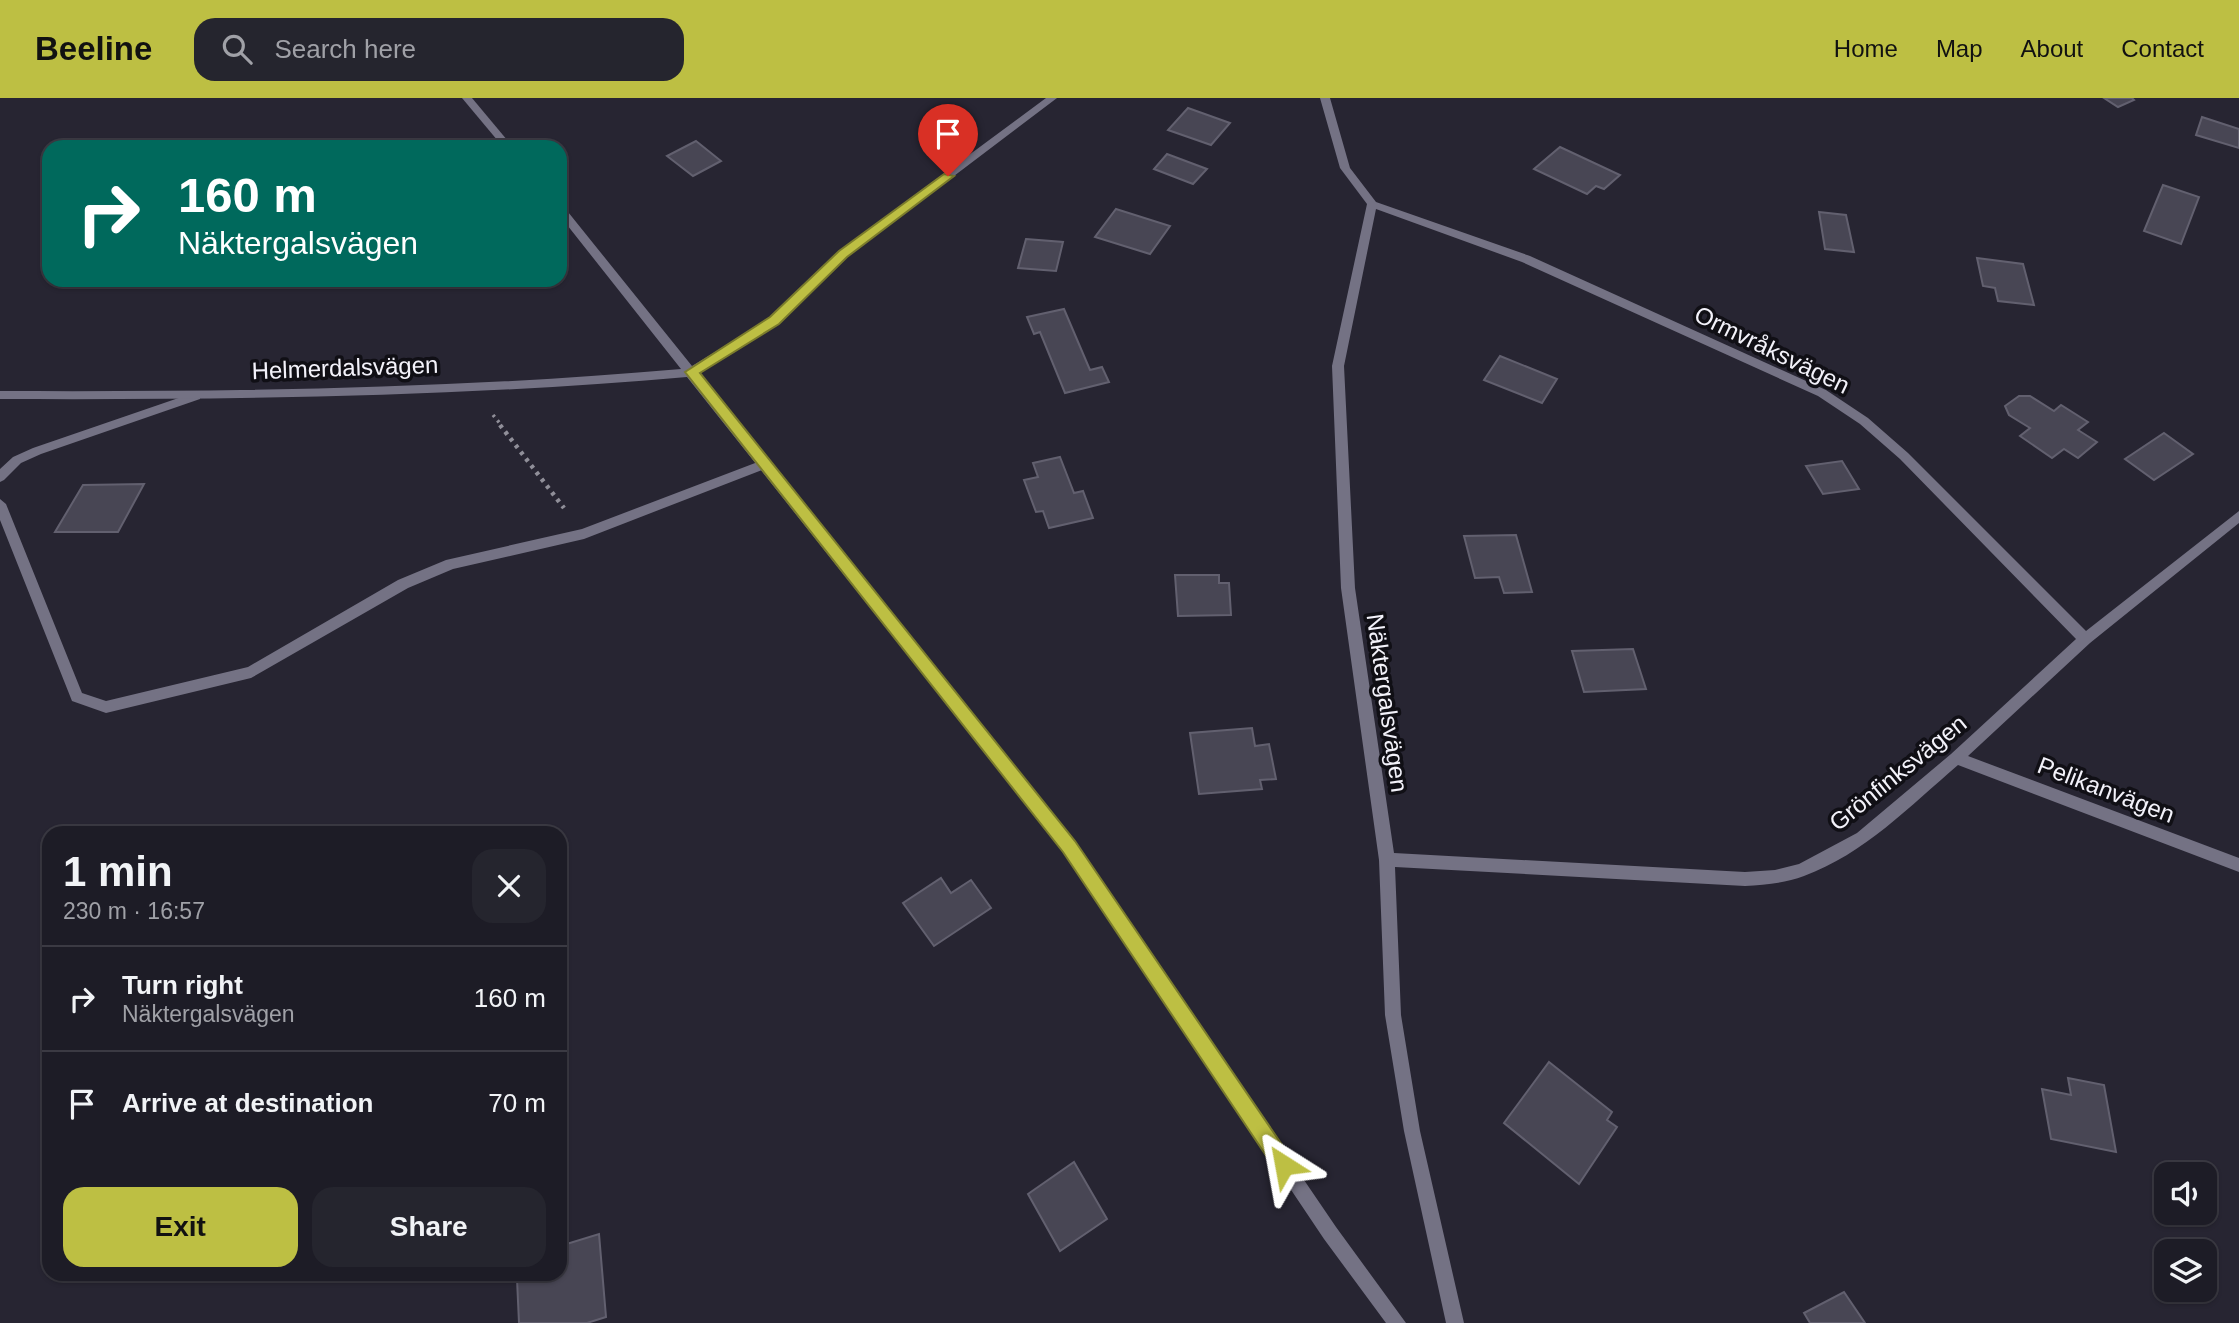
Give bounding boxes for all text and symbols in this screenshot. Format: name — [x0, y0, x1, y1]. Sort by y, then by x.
search box — [194, 18, 684, 81]
text: Beeline — [35, 30, 152, 67]
icon: search — [218, 30, 256, 68]
text: Search here — [274, 34, 416, 64]
text: Home — [1834, 35, 1898, 62]
text: Map — [1936, 35, 1983, 62]
text: About — [2021, 35, 2083, 62]
text: Contact — [2121, 35, 2204, 62]
pin — [918, 104, 978, 176]
icon: arrive — [929, 115, 967, 153]
icon: right — [63, 168, 154, 259]
text: 160 m — [178, 168, 317, 222]
text: Näktergalsvägen — [178, 225, 418, 261]
street label: Ormvråksvägen — [1690, 300, 1854, 399]
street label: Helmerdalsvägen — [251, 351, 439, 384]
street label: Näktergalsvägen — [1362, 612, 1413, 794]
street label: Grönfinksvägen — [1824, 709, 1971, 836]
street label: Pelikanvägen — [2034, 751, 2178, 828]
text: 1 min — [63, 848, 173, 895]
button: close — [472, 849, 546, 923]
text: 230 m · 16:57 — [63, 898, 205, 924]
text: Turn right — [122, 970, 243, 1000]
icon: right — [63, 980, 101, 1018]
text: 160 m — [474, 983, 546, 1013]
text: Näktergalsvägen — [122, 1001, 295, 1027]
icon: arrive — [63, 1085, 101, 1123]
text: Arrive at destination — [122, 1088, 373, 1118]
text: 70 m — [488, 1088, 546, 1118]
position arrow — [1247, 1128, 1321, 1202]
map controls — [2154, 1162, 2217, 1302]
button: sound — [2154, 1162, 2217, 1225]
button: Exit — [63, 1187, 298, 1267]
button: Share — [312, 1187, 546, 1267]
button: layers — [2154, 1239, 2217, 1302]

